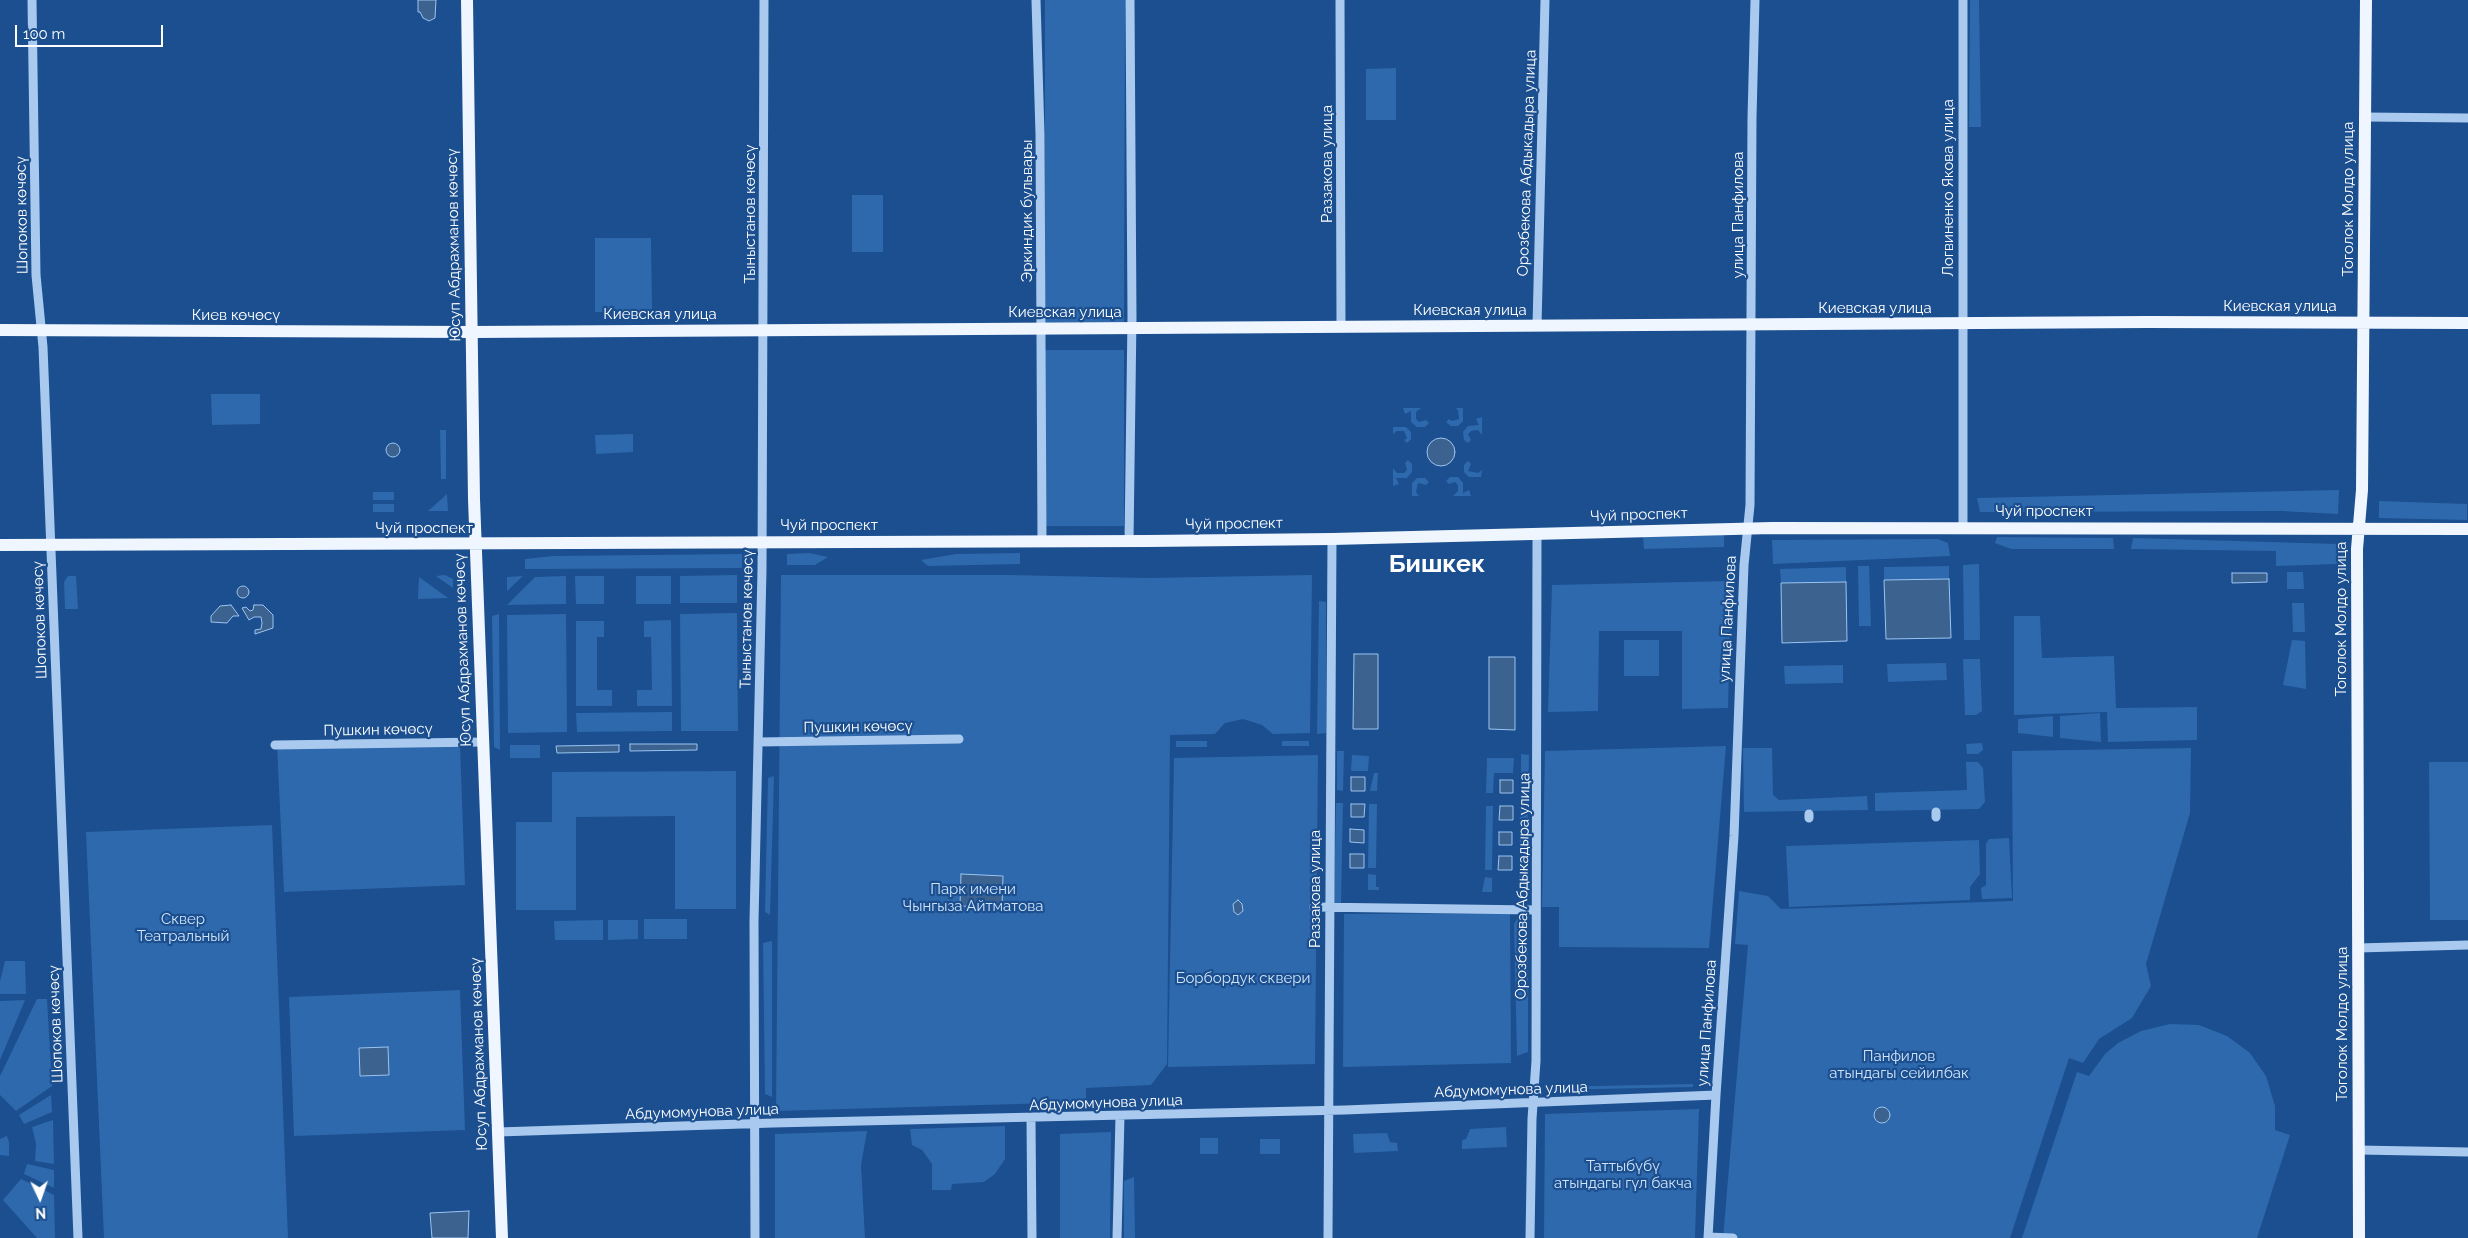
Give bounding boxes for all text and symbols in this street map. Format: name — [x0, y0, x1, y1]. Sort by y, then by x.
scale bar — [18, 15, 165, 47]
text: 100 m — [23, 25, 65, 43]
street label: Орозбекова Абдыкадыра улица — [1514, 49, 1540, 277]
street label: Логвиненко Якова улица — [1939, 99, 1957, 277]
street label: Раззакова улица — [1318, 105, 1336, 223]
street label: Тоголок Молдо улица — [2339, 122, 2357, 276]
street label: Эркиндик бульвары — [1018, 139, 1036, 283]
street label: Тыныстанов көчөсү — [741, 144, 759, 284]
street label: Юсуп Абдрахманов көчөсү — [443, 148, 465, 342]
street label: улица Панфилова — [1729, 152, 1747, 278]
street label: Шопоков көчөсү — [12, 156, 32, 274]
street label: Киевская улица — [2223, 297, 2337, 315]
street label: Киевская улица — [1818, 299, 1932, 317]
street label: Киевская улица — [1413, 301, 1527, 319]
street label: Киевская улица — [1008, 303, 1122, 321]
street label: Киевская улица — [603, 305, 717, 323]
street label: Киев көчөсү — [192, 306, 280, 324]
street label: Чуй проспект — [1995, 502, 2093, 520]
street label: Чуй проспект — [1590, 504, 1688, 526]
street label: Чуй проспект — [1185, 514, 1283, 534]
street label: Чуй проспект — [780, 516, 878, 534]
street label: Чуй проспект — [375, 519, 473, 537]
street label: Тоголок Молдо улица — [2332, 542, 2350, 696]
street label: Тыныстанов көчөсү — [737, 549, 757, 689]
district label: Бишкек — [1389, 549, 1485, 579]
street label: Юсуп Абдрахманов көчөсү — [451, 553, 475, 747]
street label: улица Панфилова — [1716, 555, 1740, 683]
street label: Шопоков көчөсү — [29, 561, 51, 679]
street label: Пушкин көчөсү — [803, 717, 913, 737]
street label: Пушкин көчөсү — [323, 720, 433, 740]
street label: Орозбекова Абдыкадыра улица — [1512, 772, 1534, 1000]
street label: Раззакова улица — [1306, 830, 1324, 948]
park label: Парк имени Чынгыза Айтматова — [903, 880, 1043, 915]
park label: Сквер Театральный — [137, 910, 229, 945]
street label: Тоголок Молдо улица — [2333, 947, 2351, 1101]
street label: Юсуп Абдрахманов көчөсү — [467, 957, 491, 1151]
street label: улица Панфилова — [1694, 959, 1720, 1087]
street label: Шопоков көчөсү — [45, 965, 67, 1083]
park label: Борбордук сквери — [1176, 969, 1310, 987]
park label: Панфилов атындагы сейилбак — [1829, 1047, 1969, 1082]
street label: Абдумомунова улица — [1434, 1078, 1588, 1102]
street label: Абдумомунова улица — [1029, 1091, 1183, 1115]
street label: Абдумомунова улица — [625, 1100, 779, 1124]
park label: Таттыбүбү атындагы гүл бакча — [1554, 1157, 1692, 1192]
north arrow — [15, 1173, 65, 1223]
text: N — [35, 1205, 47, 1221]

